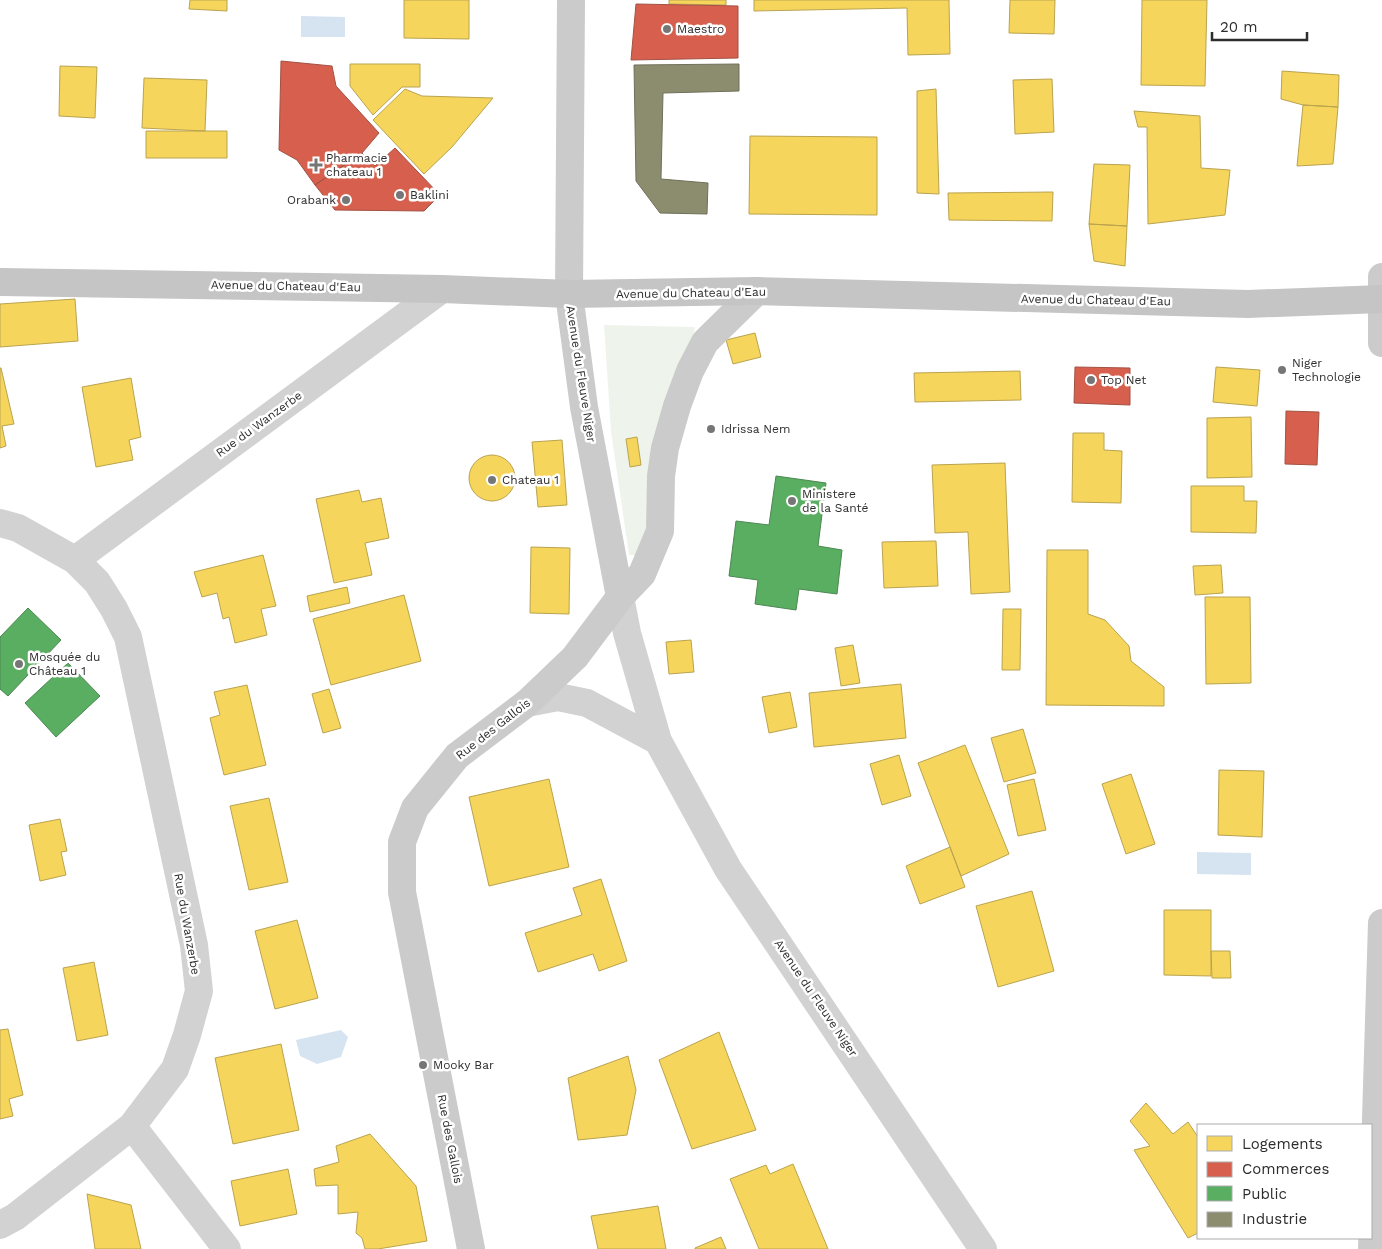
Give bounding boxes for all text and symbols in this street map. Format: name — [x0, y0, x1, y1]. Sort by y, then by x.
scale bar — [1212, 10, 1307, 42]
text: 20 m — [1220, 18, 1258, 36]
place label: Maestro — [677, 22, 724, 36]
marker: Maestro — [661, 23, 673, 35]
place label: Pharmacie chateau 1 — [326, 151, 388, 179]
marker: Pharmacie chateau 1 — [310, 159, 322, 171]
place label: Baklini — [410, 188, 449, 202]
marker: Baklini — [394, 189, 406, 201]
place label: Orabank — [287, 193, 336, 207]
marker: Orabank — [340, 194, 352, 206]
street label: Avenue du Chateau d'Eau — [211, 278, 361, 294]
street label: Avenue du Chateau d'Eau — [616, 285, 766, 301]
street label: Avenue du Chateau d'Eau — [1021, 292, 1171, 308]
street label: Avenue du Fleuve Niger — [563, 305, 599, 444]
place label: Niger Technologie — [1292, 356, 1361, 384]
marker: Niger Technologie — [1276, 364, 1288, 376]
place label: Top Net — [1101, 373, 1146, 387]
marker: Top Net — [1085, 374, 1097, 386]
street label: Rue du Wanzerbe — [213, 388, 305, 460]
place label: Idrissa Nem — [721, 422, 790, 436]
marker: Idrissa Nem — [705, 423, 717, 435]
place label: Chateau 1 — [502, 473, 559, 487]
marker: Chateau 1 — [486, 474, 498, 486]
place label: Ministere de la Santé — [802, 487, 869, 515]
marker: Ministere de la Santé — [786, 495, 798, 507]
place label: Mosquée du Château 1 — [29, 650, 100, 678]
marker: Mosquée du Château 1 — [13, 658, 25, 670]
street label: Rue des Gallois — [453, 696, 533, 762]
street label: Rue du Wanzerbe — [171, 872, 203, 976]
street label: Avenue du Fleuve Niger — [772, 937, 861, 1059]
place label: Mooky Bar — [433, 1058, 494, 1072]
marker: Mooky Bar — [417, 1059, 429, 1071]
street label: Rue des Gallois — [434, 1093, 466, 1185]
legend — [1197, 1124, 1372, 1239]
text: Logements — [1242, 1135, 1323, 1153]
text: Commerces — [1242, 1160, 1329, 1178]
text: Public — [1242, 1185, 1287, 1203]
text: Industrie — [1242, 1210, 1307, 1228]

